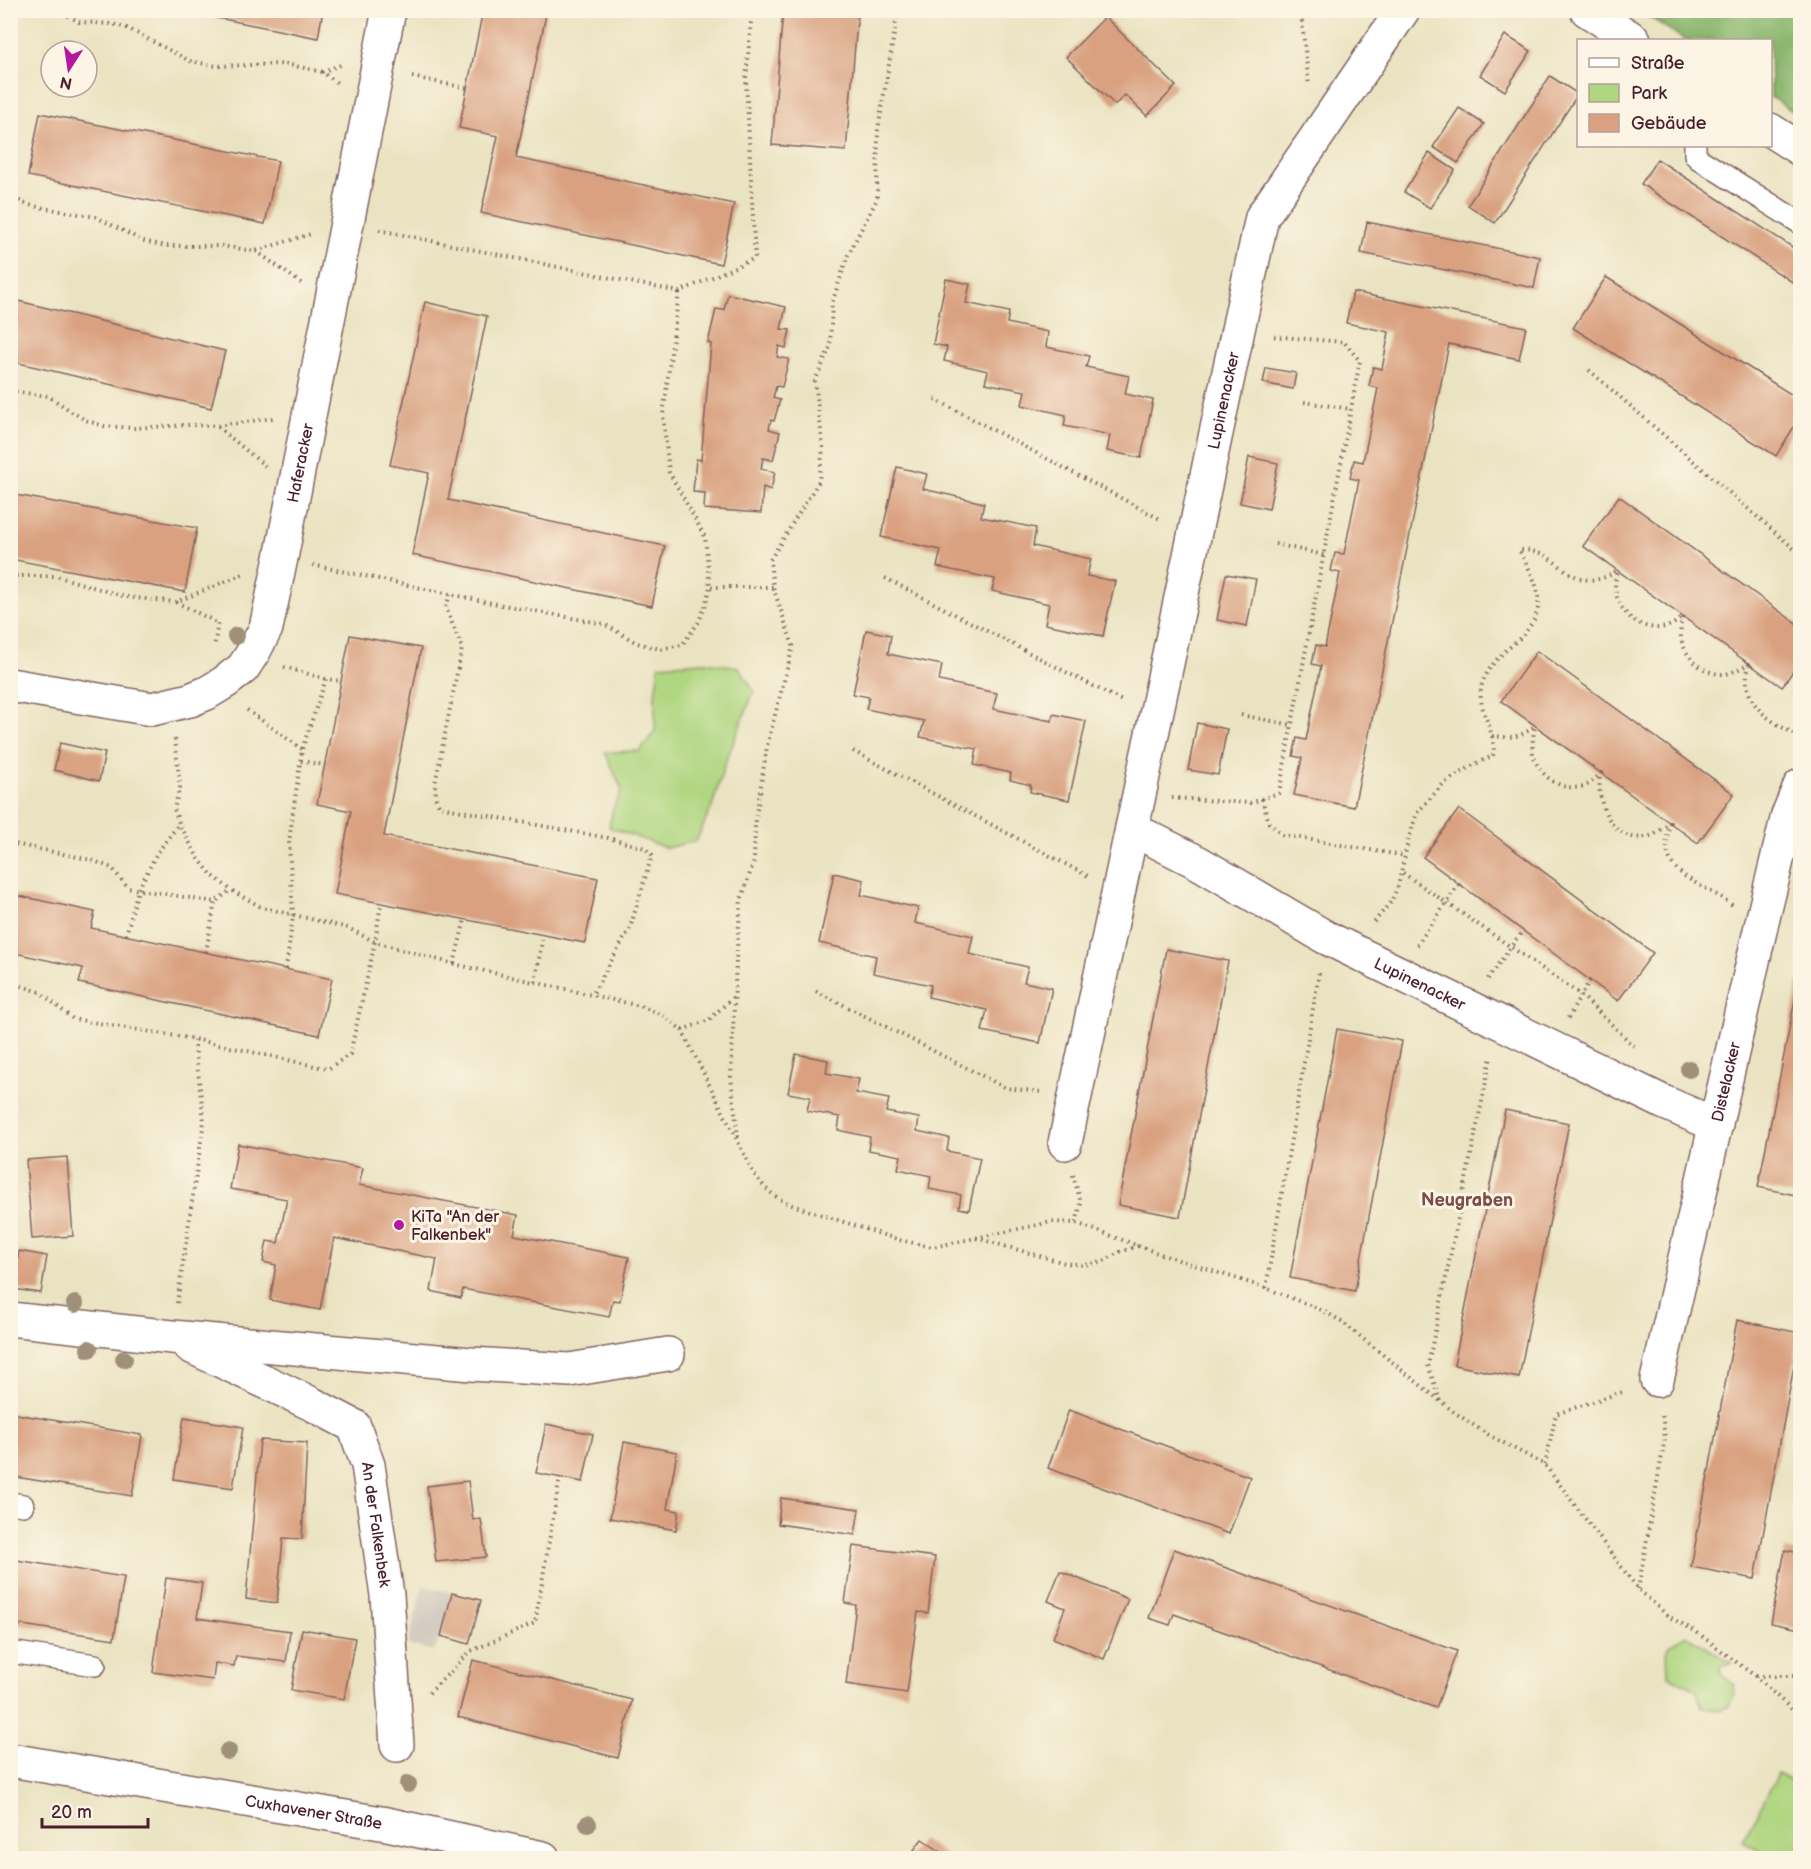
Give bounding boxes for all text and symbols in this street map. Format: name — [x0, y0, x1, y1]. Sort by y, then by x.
north arrow — [39, 39, 99, 99]
legend — [1577, 39, 1772, 147]
text: Straße — [1631, 53, 1685, 74]
text: N — [58, 72, 74, 93]
text: Park — [1631, 83, 1667, 104]
text: Gebäude — [1631, 113, 1707, 134]
street label: Lupinenacker — [1205, 350, 1244, 451]
street label: Haferacker — [284, 422, 318, 505]
street label: Lupinenacker — [1371, 954, 1468, 1015]
street label: Distelacker — [1709, 1040, 1745, 1124]
district label: Neugraben — [1421, 1190, 1513, 1211]
place label: KiTa "An der Falkenbek" — [411, 1208, 499, 1245]
marker: KiTa "An der Falkenbek" — [392, 1218, 406, 1232]
street label: An der Falkenbek — [357, 1461, 394, 1589]
scale bar — [42, 1791, 148, 1829]
street label: Cuxhavener Straße — [243, 1792, 384, 1834]
text: 20 m — [51, 1802, 92, 1823]

